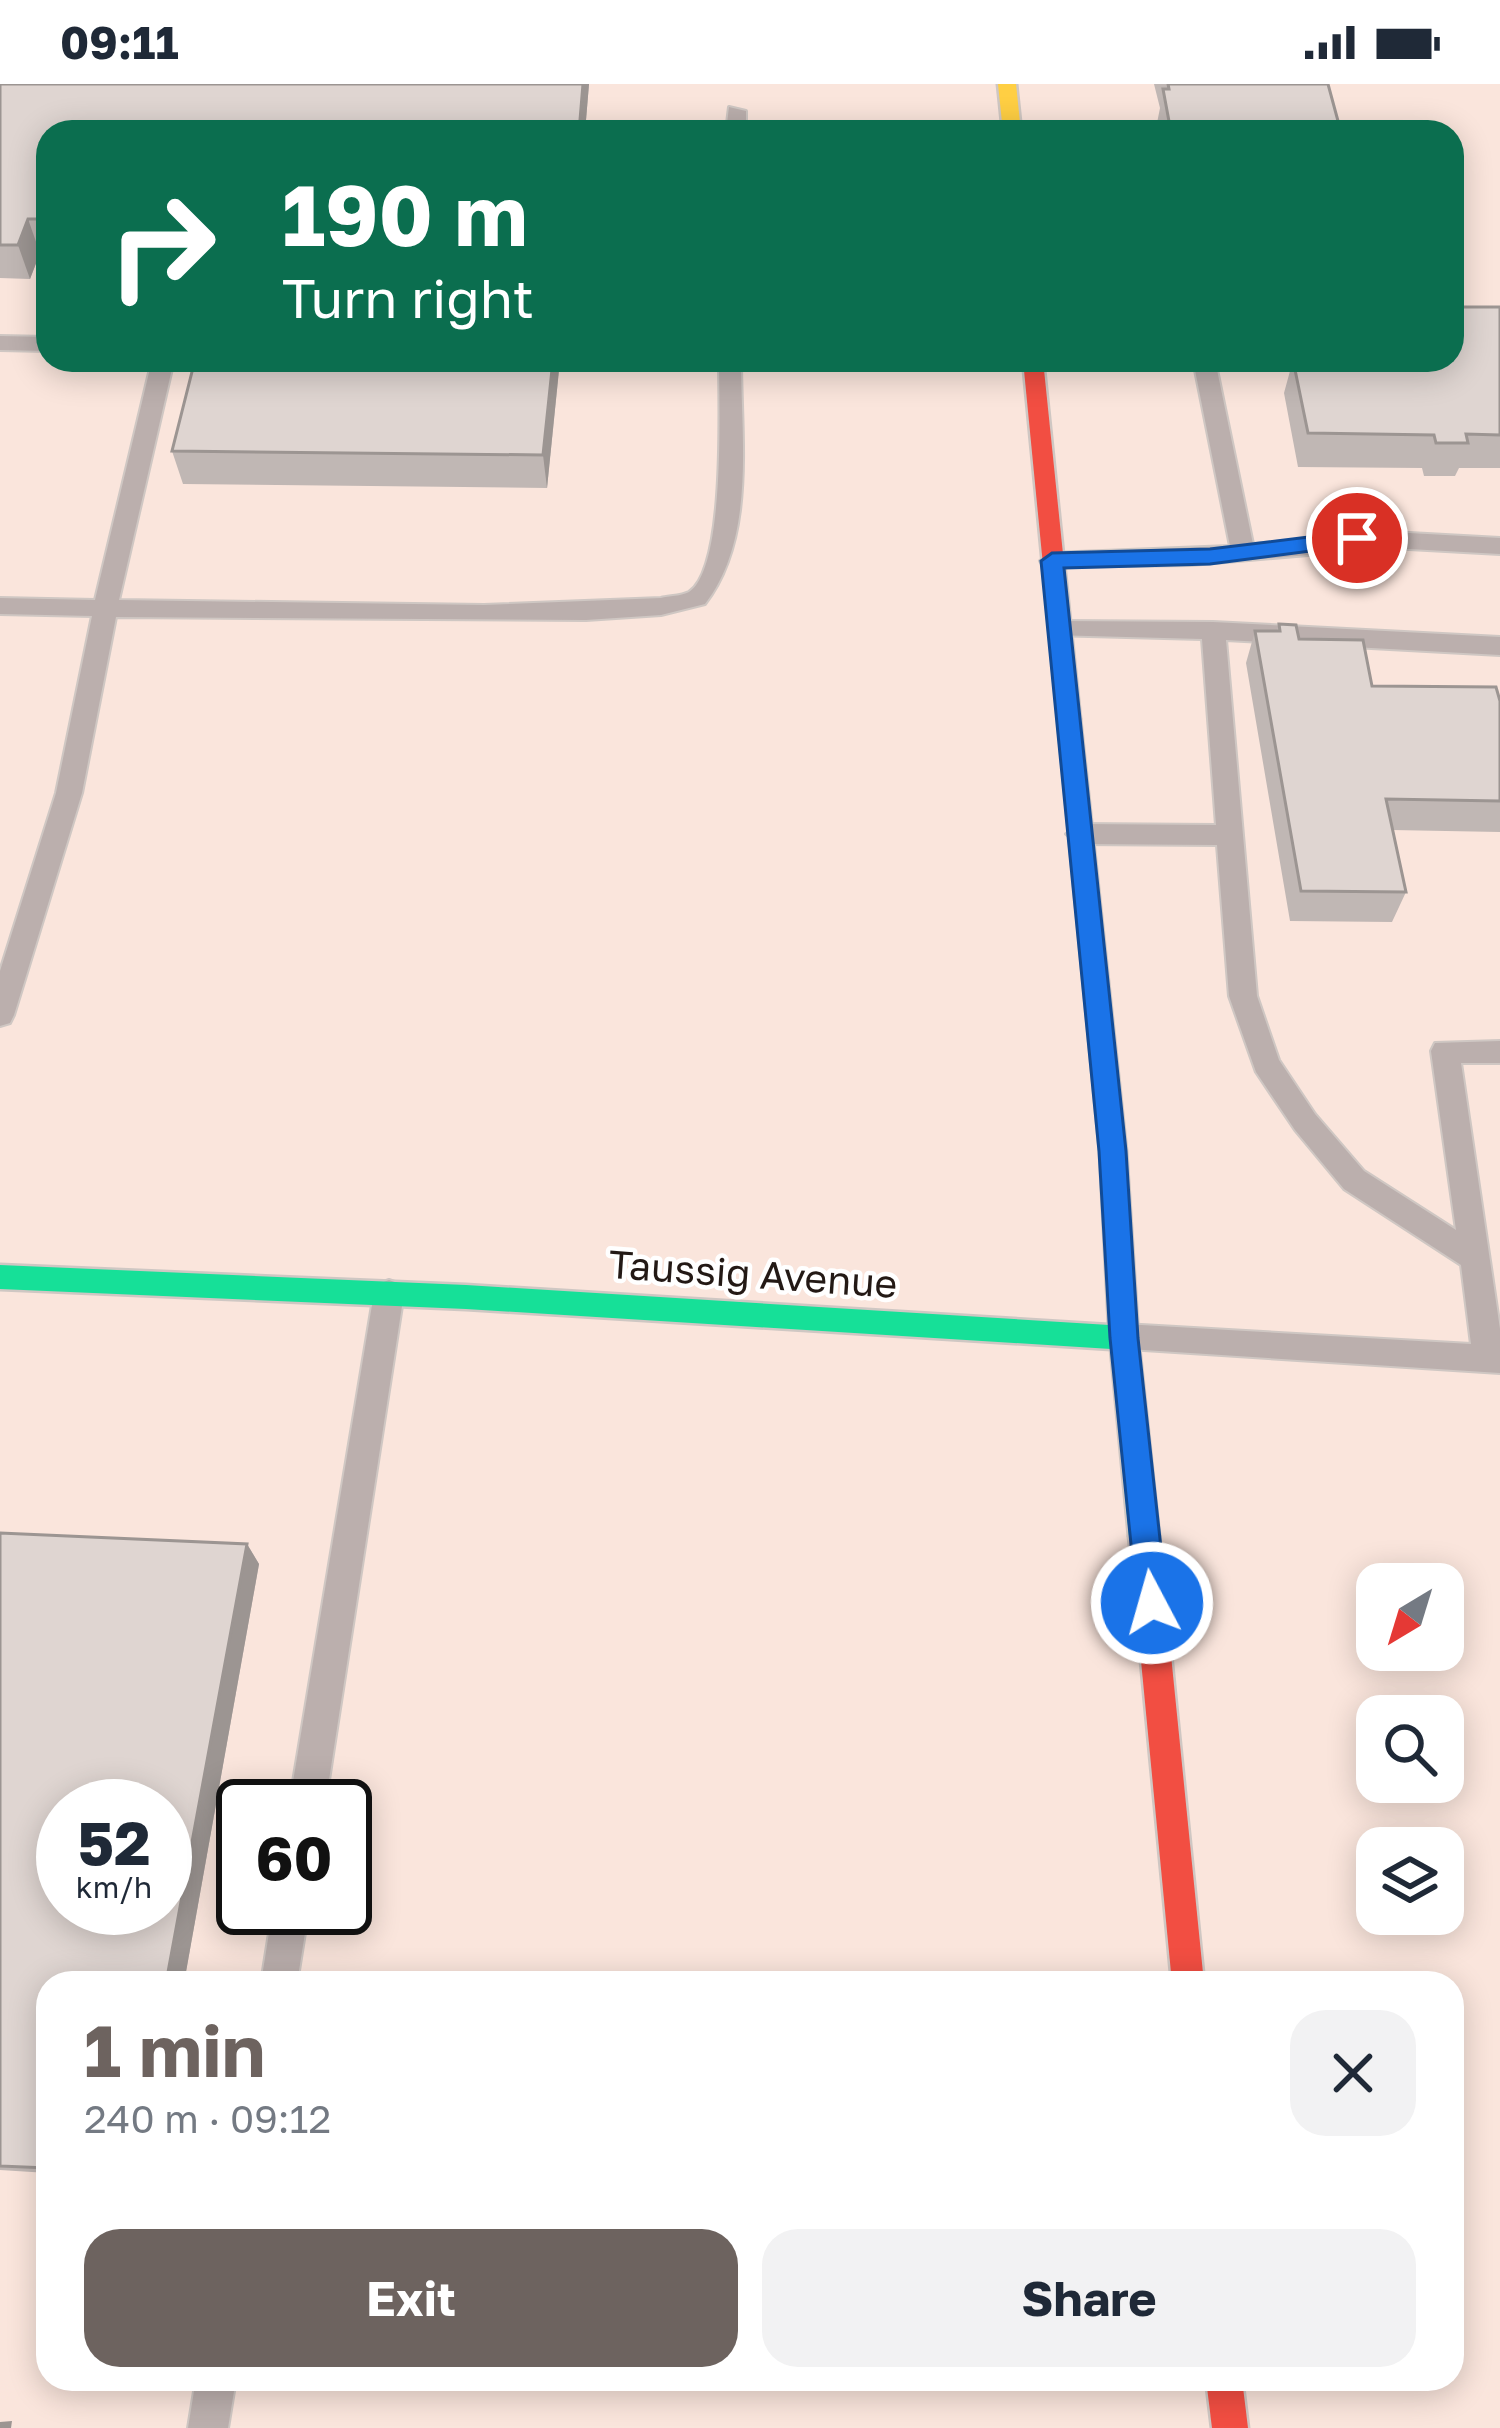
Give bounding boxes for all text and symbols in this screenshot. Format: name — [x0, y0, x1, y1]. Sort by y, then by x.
text: 09:11 — [60, 15, 179, 69]
text: 190 m — [282, 164, 528, 264]
icon: right — [84, 168, 240, 324]
text: Turn right — [282, 265, 534, 330]
pin — [1306, 487, 1408, 589]
icon: arrive — [1324, 505, 1390, 571]
street label: Taussig Avenue — [607, 1240, 899, 1307]
position arrow — [1089, 1540, 1215, 1666]
north arrow — [1356, 1563, 1464, 1671]
map controls — [1356, 1563, 1464, 1935]
button: search — [1356, 1695, 1464, 1803]
speed limit sign: 60 — [216, 1779, 372, 1935]
text: 52 — [77, 1806, 151, 1878]
button: layers — [1356, 1827, 1464, 1935]
text: km/h — [76, 1869, 152, 1905]
text: 1 min — [84, 2006, 265, 2093]
button: close — [1290, 2010, 1416, 2136]
text: 240 m · 09:12 — [84, 2095, 331, 2142]
button: Exit — [84, 2229, 738, 2367]
button: Share — [762, 2229, 1416, 2367]

